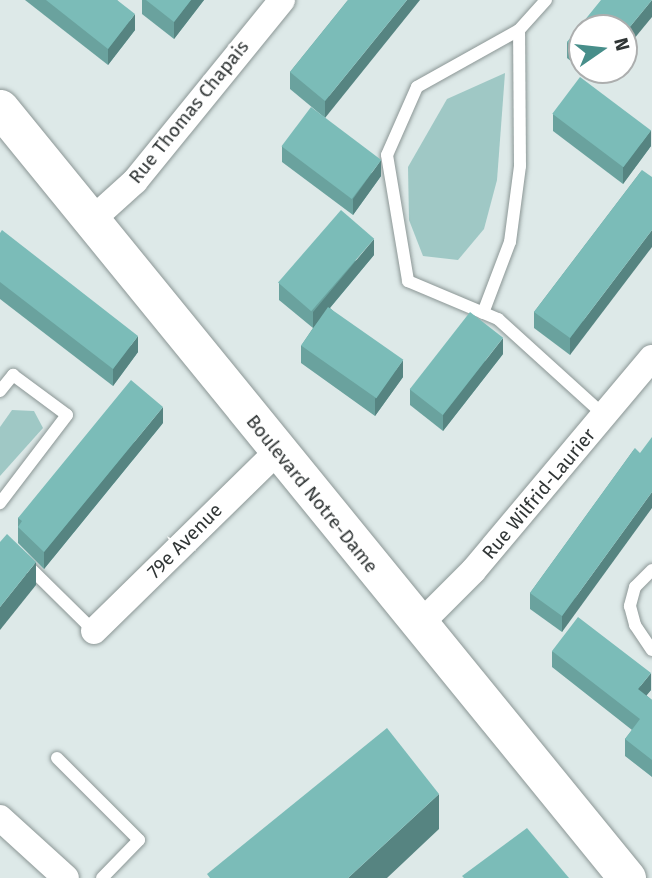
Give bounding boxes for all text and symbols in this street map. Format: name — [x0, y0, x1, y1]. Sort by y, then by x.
north arrow — [568, 14, 638, 84]
text: N — [609, 35, 635, 53]
street label: Rue Thomas Chapais — [124, 36, 254, 188]
street label: Boulevard Notre-Dame — [241, 410, 383, 578]
street label: Rue Wilfrid-Laurier — [478, 424, 600, 564]
street label: 79e Avenue — [143, 499, 227, 583]

